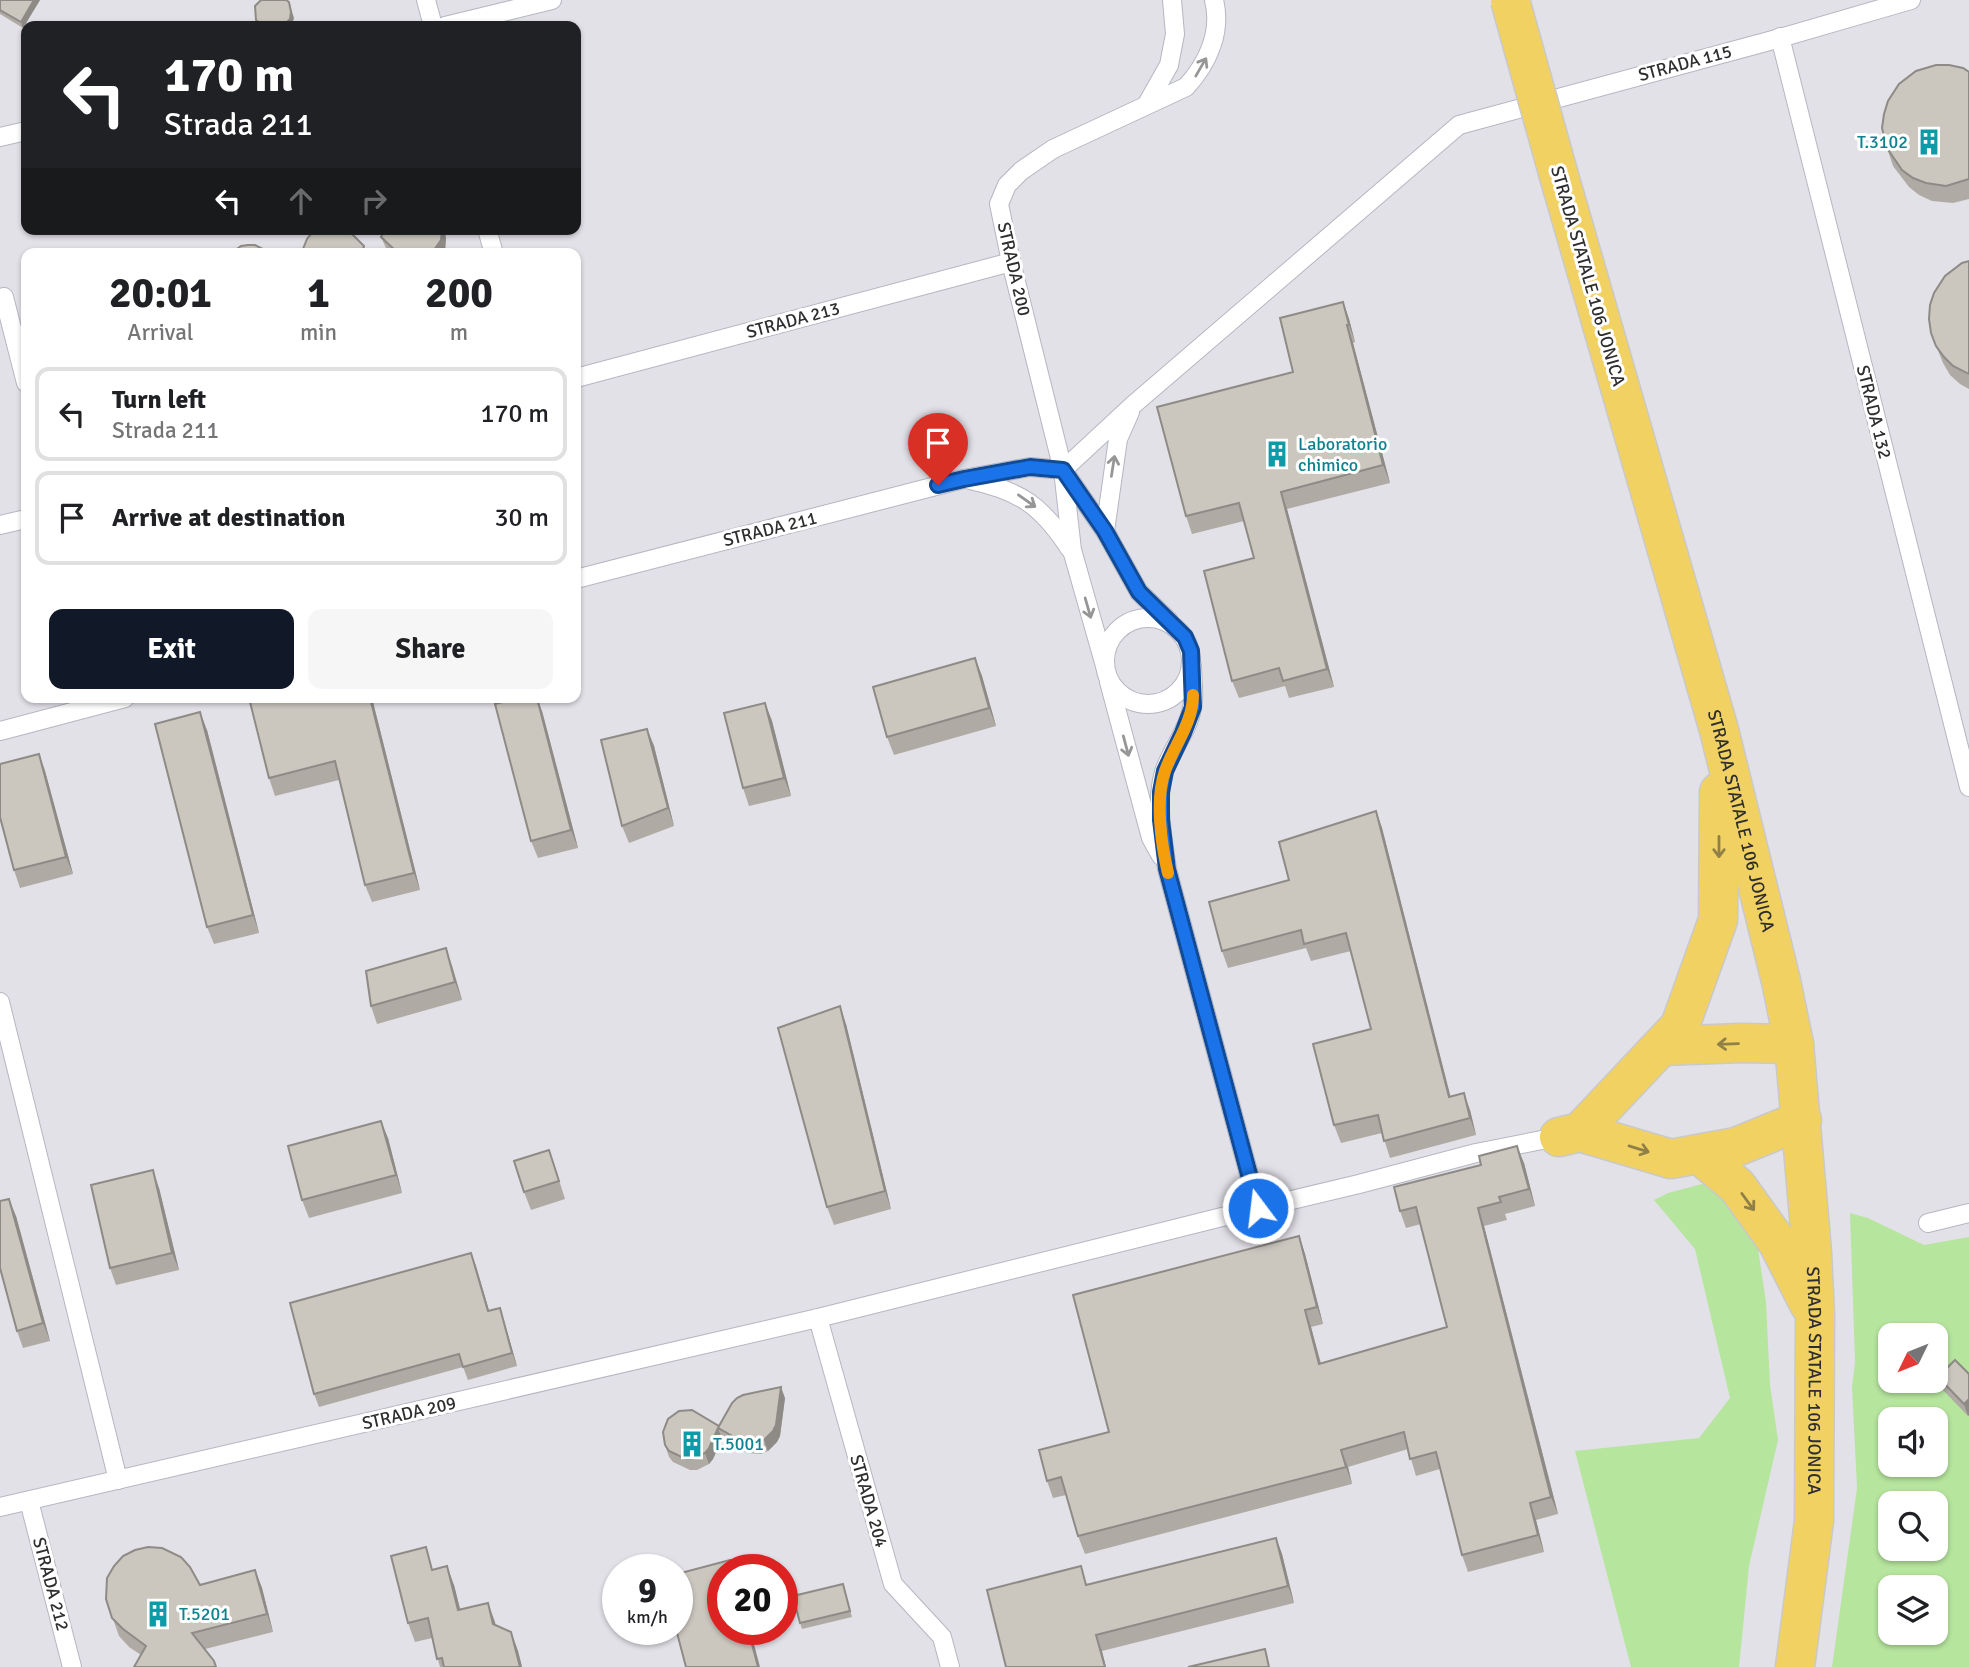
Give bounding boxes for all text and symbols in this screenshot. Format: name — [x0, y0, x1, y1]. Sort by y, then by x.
street label: STRADA 115 — [1636, 40, 1734, 86]
text: 170 m — [164, 45, 294, 105]
icon: left — [49, 49, 140, 140]
one-way arrow — [1194, 57, 1208, 77]
text: Strada 211 — [164, 105, 313, 144]
building icon: T.3102 — [1914, 127, 1944, 157]
place label: T.3102 — [1857, 131, 1908, 153]
street label: STRADA STATALE 106 JONICA — [1546, 163, 1630, 389]
icon: left — [209, 182, 247, 220]
icon: ahead — [282, 182, 320, 220]
icon: right — [355, 182, 393, 220]
street label: STRADA 200 — [993, 220, 1035, 318]
text: 20:01 — [109, 268, 212, 319]
text: 1 — [307, 268, 330, 319]
text: 200 — [425, 268, 493, 319]
street label: STRADA 213 — [744, 297, 842, 343]
text: Arrival — [127, 318, 194, 347]
text: min — [300, 318, 337, 347]
text: m — [450, 318, 468, 347]
street label: STRADA 132 — [1852, 363, 1896, 461]
text: Turn left — [112, 384, 206, 416]
icon: left — [53, 395, 91, 433]
text: 170 m — [480, 398, 549, 430]
pin — [908, 413, 968, 485]
text: Strada 211 — [112, 416, 219, 445]
icon: arrive — [919, 424, 957, 462]
place label: Laboratorio chimico — [1298, 433, 1387, 476]
building icon: Laboratorio chimico — [1262, 439, 1292, 469]
one-way arrow — [1107, 456, 1120, 478]
one-way arrow — [1016, 494, 1036, 508]
icon: arrive — [53, 499, 91, 537]
text: Arrive at destination — [112, 502, 345, 534]
text: 30 m — [494, 502, 549, 534]
street label: STRADA 211 — [721, 507, 819, 551]
one-way arrow — [1083, 597, 1096, 619]
button: Exit — [49, 609, 294, 689]
button: Share — [308, 609, 553, 689]
street label: STRADA STATALE 106 JONICA — [1703, 707, 1779, 934]
one-way arrow — [1120, 734, 1133, 756]
one-way arrow — [1712, 835, 1726, 858]
one-way arrow — [1717, 1037, 1740, 1050]
one-way arrow — [1628, 1144, 1650, 1157]
position arrow — [1221, 1171, 1295, 1245]
one-way arrow — [1741, 1192, 1756, 1211]
street label: STRADA STATALE 106 JONICA — [1802, 1266, 1826, 1495]
north arrow — [1878, 1323, 1948, 1393]
map controls — [1878, 1323, 1948, 1645]
street label: STRADA 209 — [360, 1392, 458, 1434]
button: sound — [1878, 1407, 1948, 1477]
building icon: T.5001 — [677, 1429, 707, 1459]
place label: T.5001 — [713, 1433, 764, 1455]
street label: STRADA 204 — [845, 1452, 893, 1550]
button: search — [1878, 1491, 1948, 1561]
street label: STRADA 212 — [28, 1535, 74, 1633]
speed limit sign: 20 — [707, 1554, 798, 1645]
text: 9 — [638, 1569, 657, 1612]
button: layers — [1878, 1575, 1948, 1645]
building icon: T.5201 — [143, 1599, 173, 1629]
place label: T.5201 — [179, 1603, 230, 1625]
text: km/h — [627, 1606, 668, 1628]

